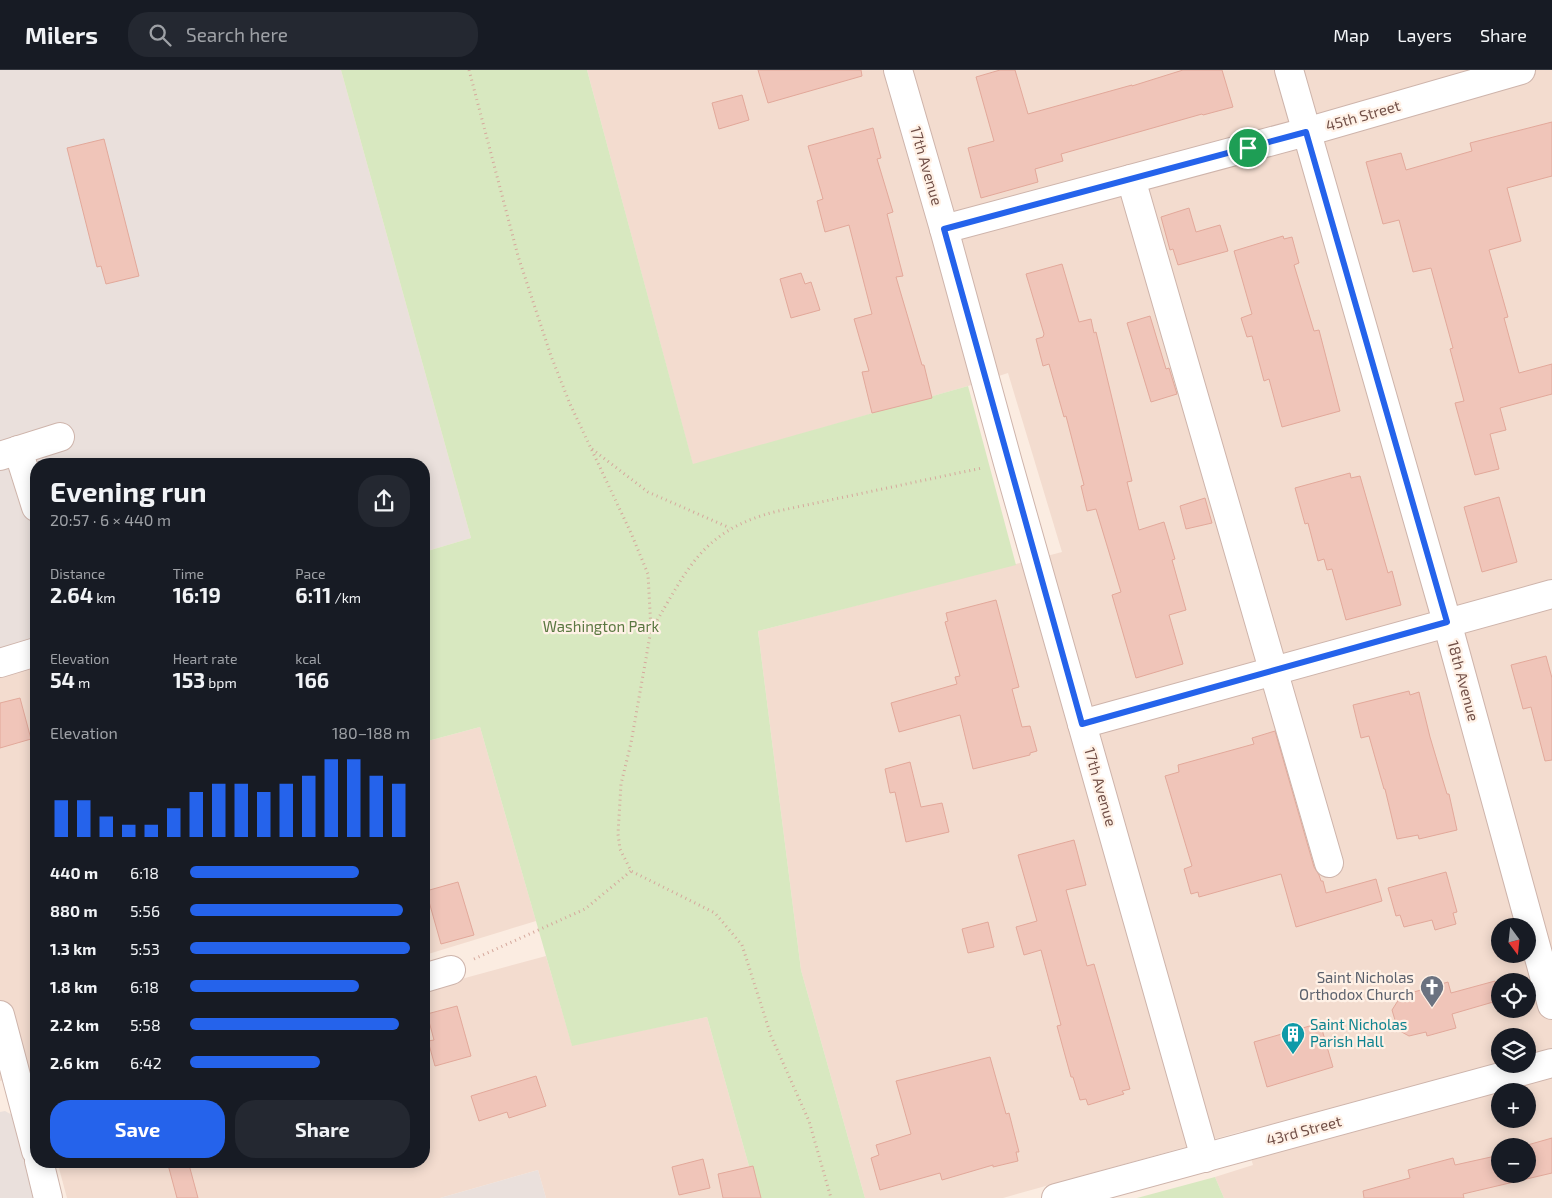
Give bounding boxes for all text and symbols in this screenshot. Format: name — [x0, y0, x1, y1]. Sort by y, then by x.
search box — [128, 12, 478, 57]
text: Milers — [25, 20, 98, 49]
icon: search — [146, 21, 174, 49]
text: Search here — [186, 23, 288, 46]
text: Map — [1333, 24, 1369, 46]
text: Layers — [1397, 24, 1452, 46]
text: Share — [1480, 24, 1527, 46]
street label: 45th Street — [1323, 96, 1402, 134]
street label: 17th Avenue — [907, 124, 947, 207]
pin — [1227, 127, 1269, 169]
icon: arrive — [1234, 134, 1262, 162]
text: Evening run — [50, 474, 207, 508]
button: share — [358, 475, 410, 527]
text: 20:57 · 6 × 440 m — [50, 510, 171, 529]
text: Distance — [50, 565, 105, 582]
text: Time — [173, 565, 204, 582]
text: Pace — [295, 565, 325, 582]
text: 2.64 — [50, 582, 93, 607]
text: 16:19 — [173, 582, 221, 607]
text: 6:11 — [295, 582, 331, 607]
text: km — [93, 589, 116, 606]
text: /km — [331, 589, 361, 606]
park label: Washington Park — [543, 617, 660, 635]
street label: 18th Avenue — [1445, 638, 1483, 723]
text: Elevation — [50, 650, 109, 667]
text: Heart rate — [173, 650, 237, 667]
text: kcal — [295, 650, 321, 667]
text: 54 — [50, 667, 75, 692]
text: 153 — [173, 667, 205, 692]
text: 166 — [295, 667, 329, 692]
text: m — [75, 674, 90, 691]
text: bpm — [205, 674, 237, 691]
text: Elevation — [50, 723, 118, 742]
text: 180–188 m — [332, 723, 410, 742]
street label: 17th Avenue — [1081, 745, 1121, 828]
text: 440 m — [50, 863, 98, 882]
text: 6:18 — [130, 863, 159, 882]
text: 880 m — [50, 901, 98, 920]
text: 5:56 — [130, 901, 160, 920]
north arrow — [1491, 918, 1536, 962]
map controls — [1491, 918, 1536, 1183]
text: 1.3 km — [50, 939, 96, 958]
text: 5:53 — [130, 939, 160, 958]
place label: Saint Nicholas Orthodox Church — [1299, 968, 1414, 1003]
button: locate — [1491, 973, 1536, 1018]
church icon: Saint Nicholas Orthodox Church — [1419, 974, 1445, 1008]
text: 1.8 km — [50, 977, 97, 996]
text: 6:18 — [130, 977, 159, 996]
text: 2.2 km — [50, 1015, 99, 1034]
text: 5:58 — [130, 1015, 161, 1034]
place label: Saint Nicholas Parish Hall — [1310, 1015, 1407, 1050]
building icon: Saint Nicholas Parish Hall — [1280, 1021, 1306, 1055]
button: layers — [1491, 1028, 1536, 1073]
text: 2.6 km — [50, 1053, 99, 1072]
text: 6:42 — [130, 1053, 162, 1072]
button: + — [1491, 1083, 1536, 1128]
button: Save — [50, 1100, 225, 1158]
button: Share — [235, 1100, 410, 1158]
street label: 43rd Street — [1264, 1111, 1344, 1149]
button: − — [1491, 1138, 1536, 1183]

